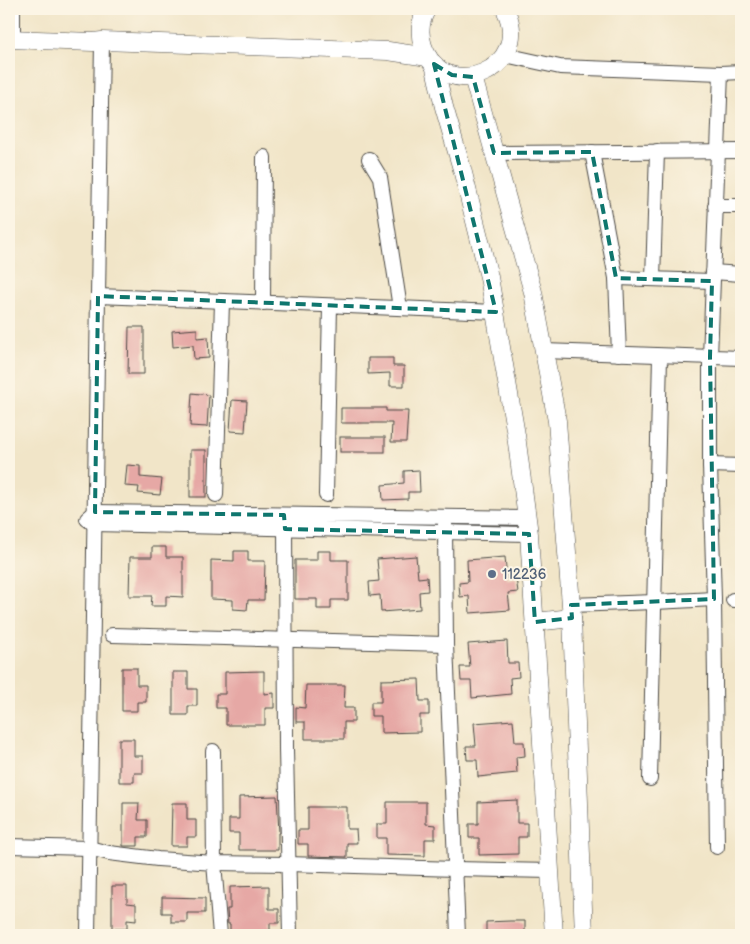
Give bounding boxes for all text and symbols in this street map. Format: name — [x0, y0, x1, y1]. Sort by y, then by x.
place label: 112236 — [502, 566, 547, 583]
marker: 112236 — [486, 568, 498, 580]

